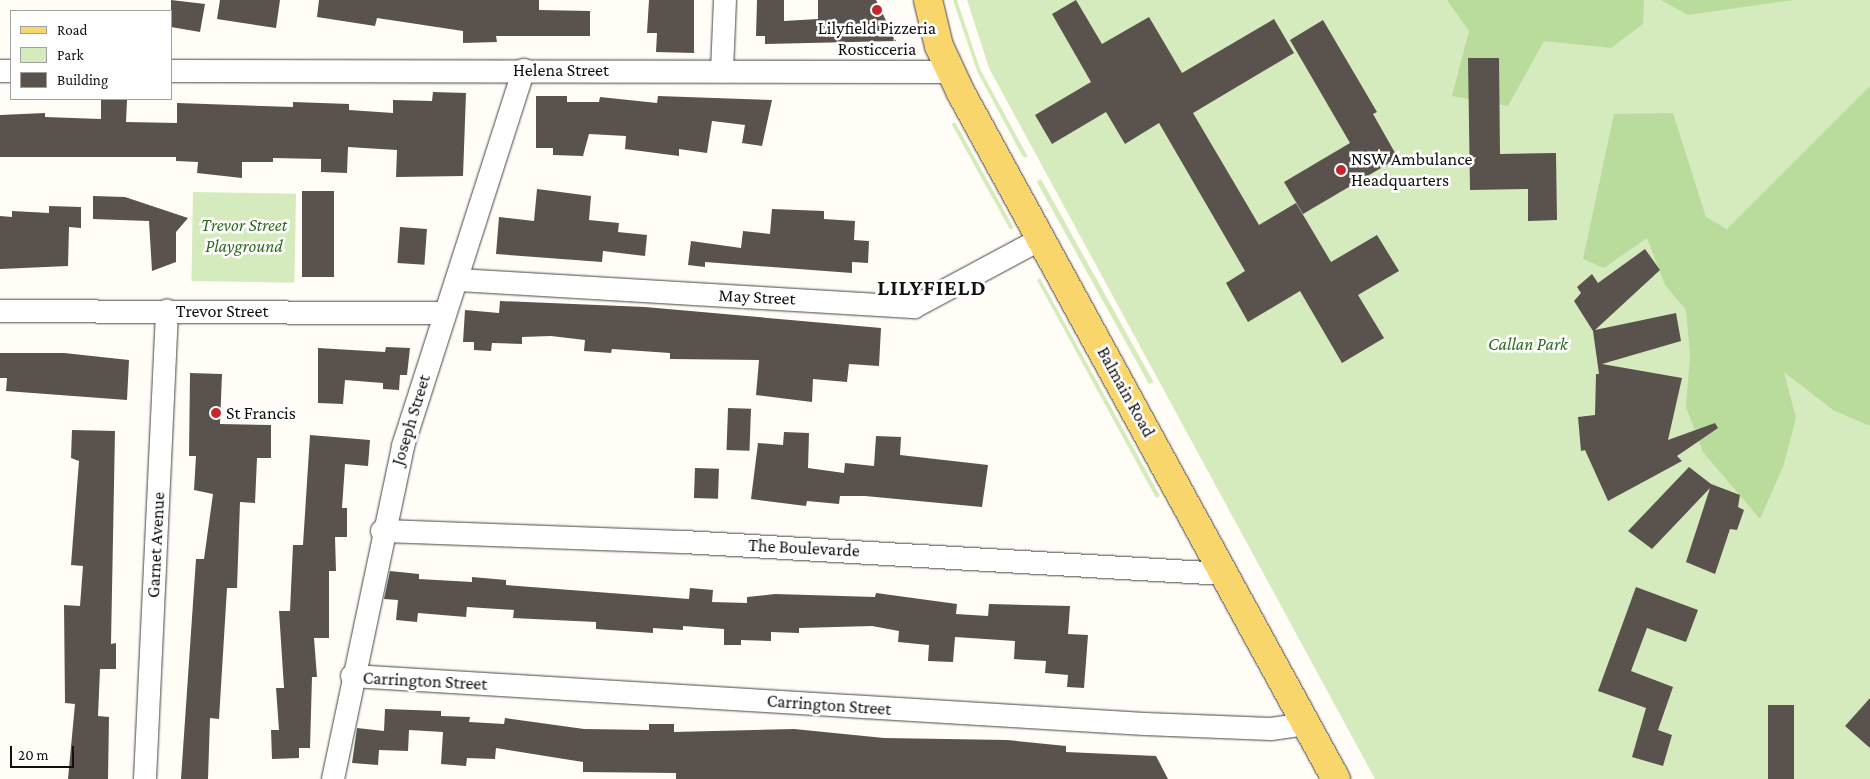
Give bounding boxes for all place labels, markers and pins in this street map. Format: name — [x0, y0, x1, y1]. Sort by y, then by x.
marker: Lilyfield Pizzeria Rosticceria — [871, 4, 883, 16]
place label: Lilyfield Pizzeria Rosticceria — [818, 18, 936, 60]
place label: NSW Ambulance Headquarters — [1351, 149, 1473, 192]
marker: NSW Ambulance Headquarters — [1335, 164, 1347, 176]
place label: St Francis — [226, 402, 296, 424]
marker: St Francis — [210, 407, 222, 419]

